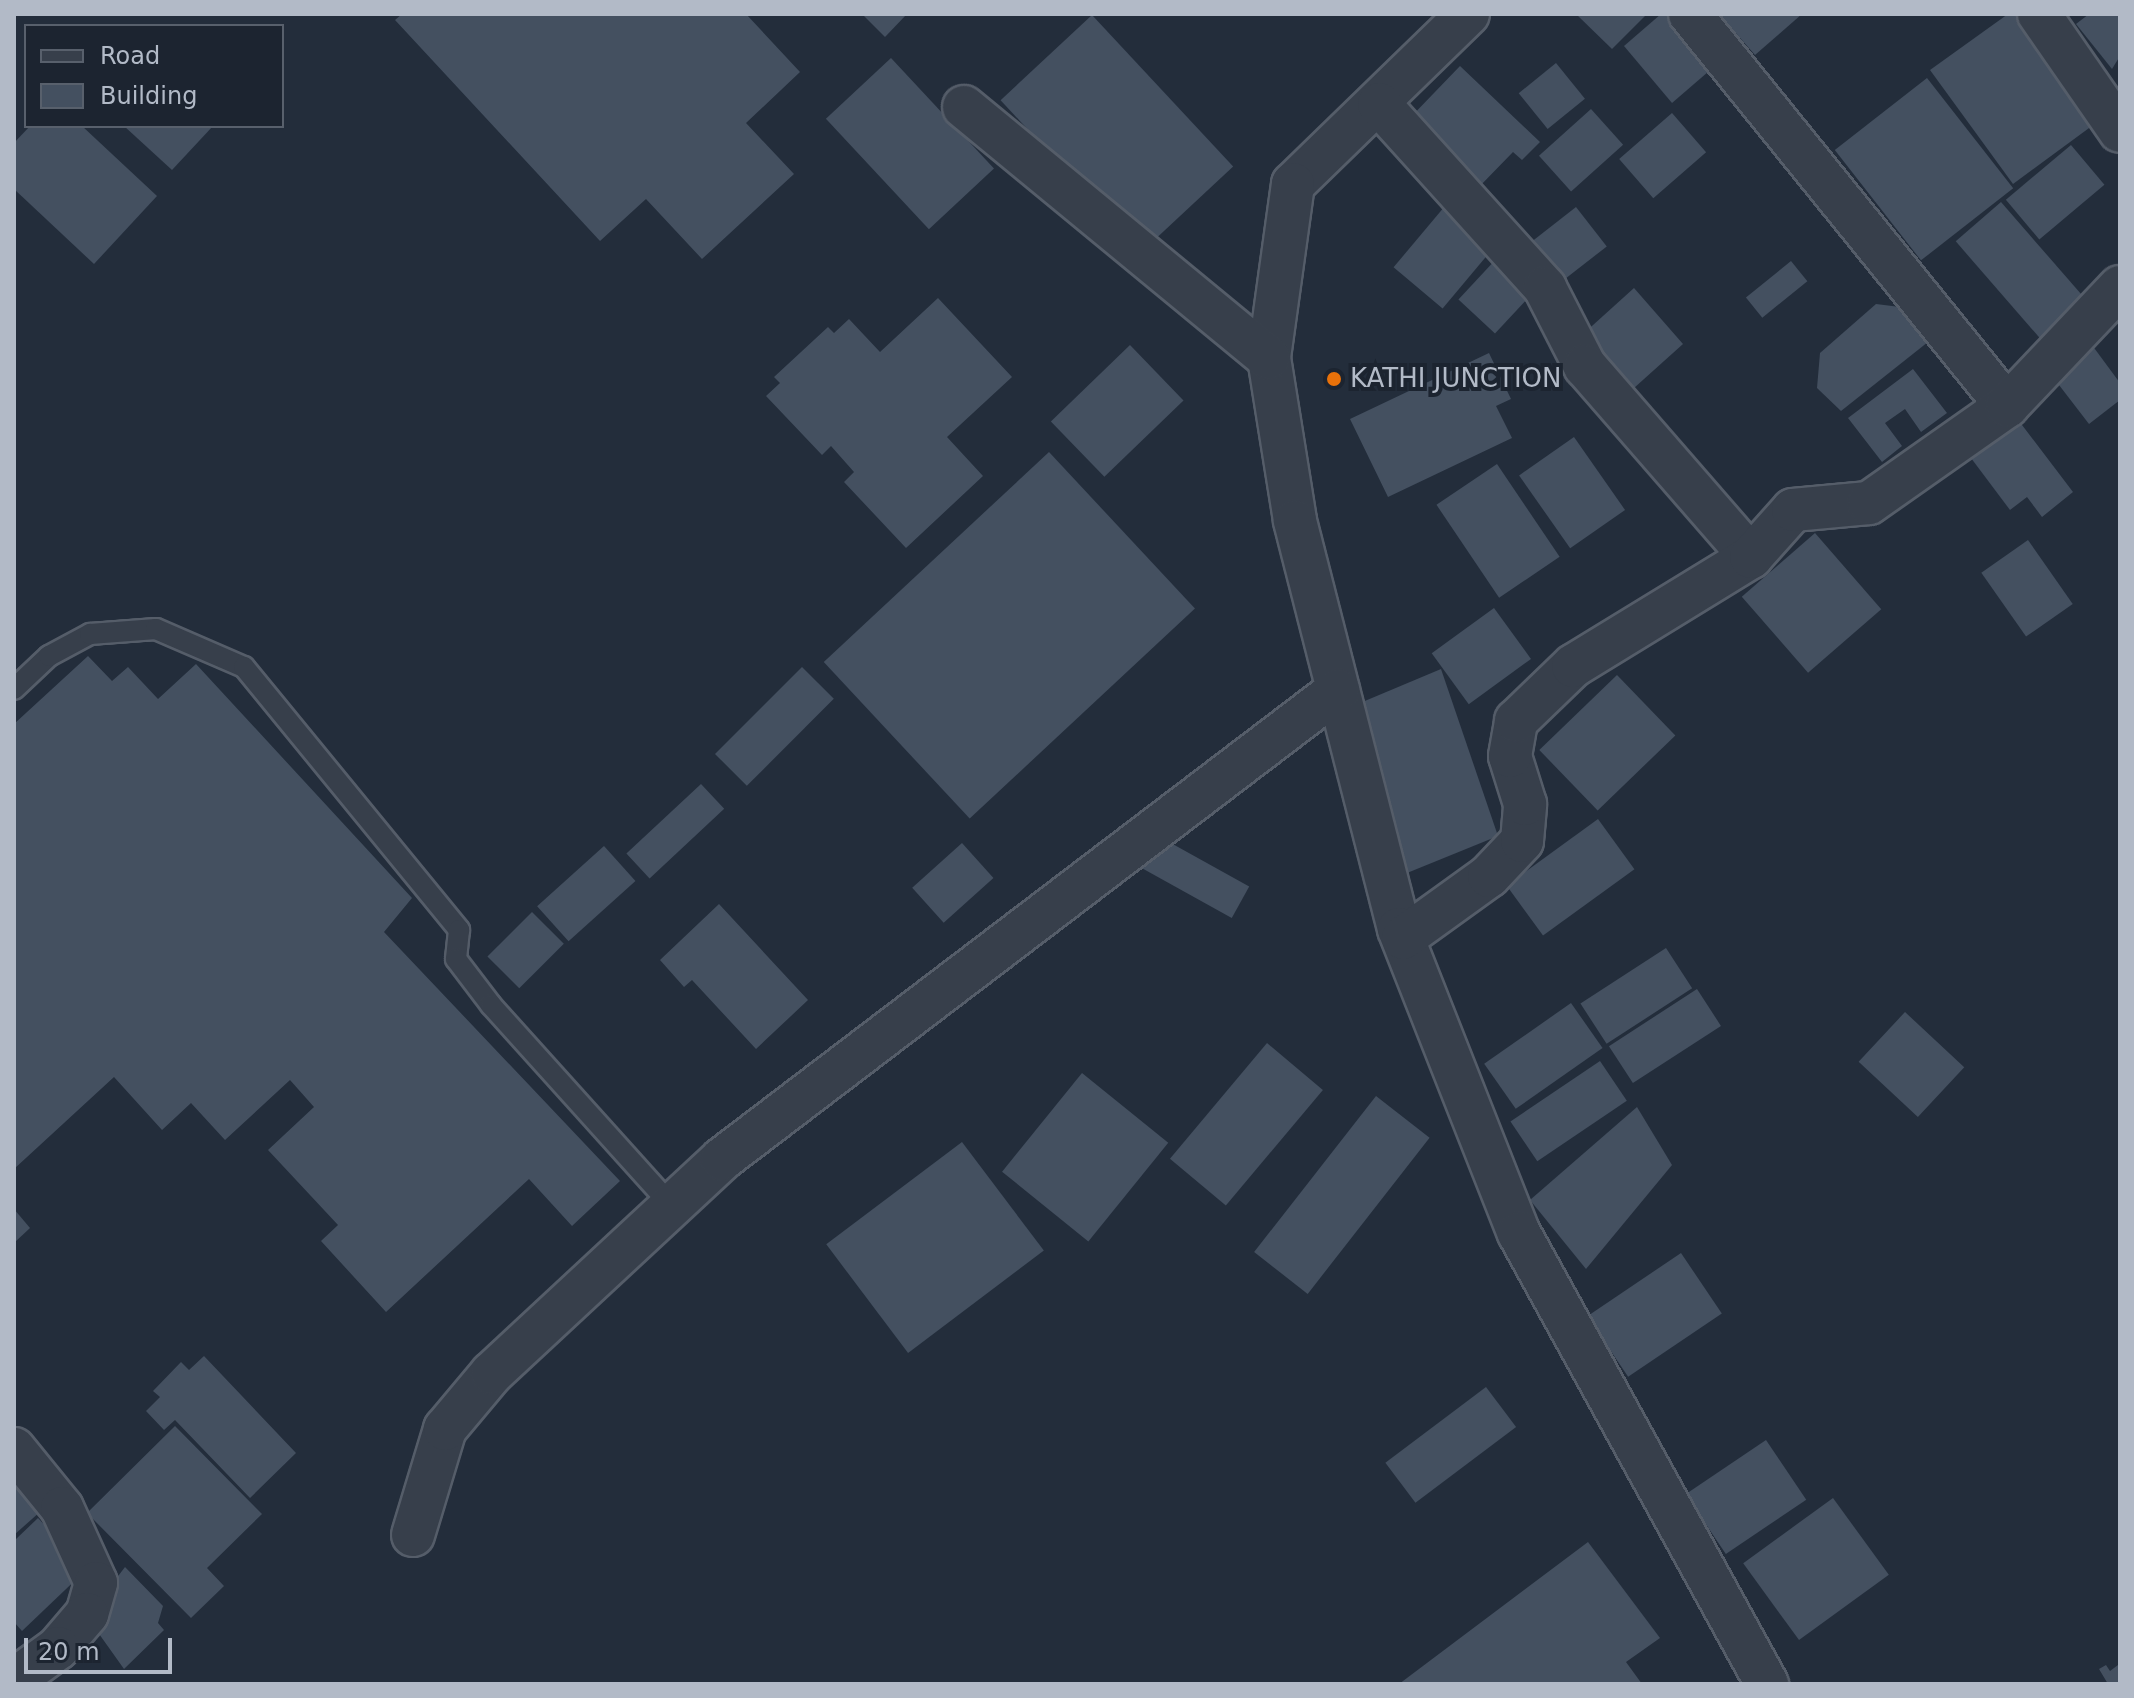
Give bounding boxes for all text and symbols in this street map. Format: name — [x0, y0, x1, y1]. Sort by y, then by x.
legend — [24, 24, 284, 128]
text: Road — [100, 42, 160, 70]
text: Building — [100, 82, 197, 110]
place label: KATHI JUNCTION — [1350, 363, 1561, 395]
marker: KATHI JUNCTION — [1325, 370, 1343, 388]
scale bar — [28, 1622, 176, 1672]
text: 20 m — [38, 1638, 100, 1666]

